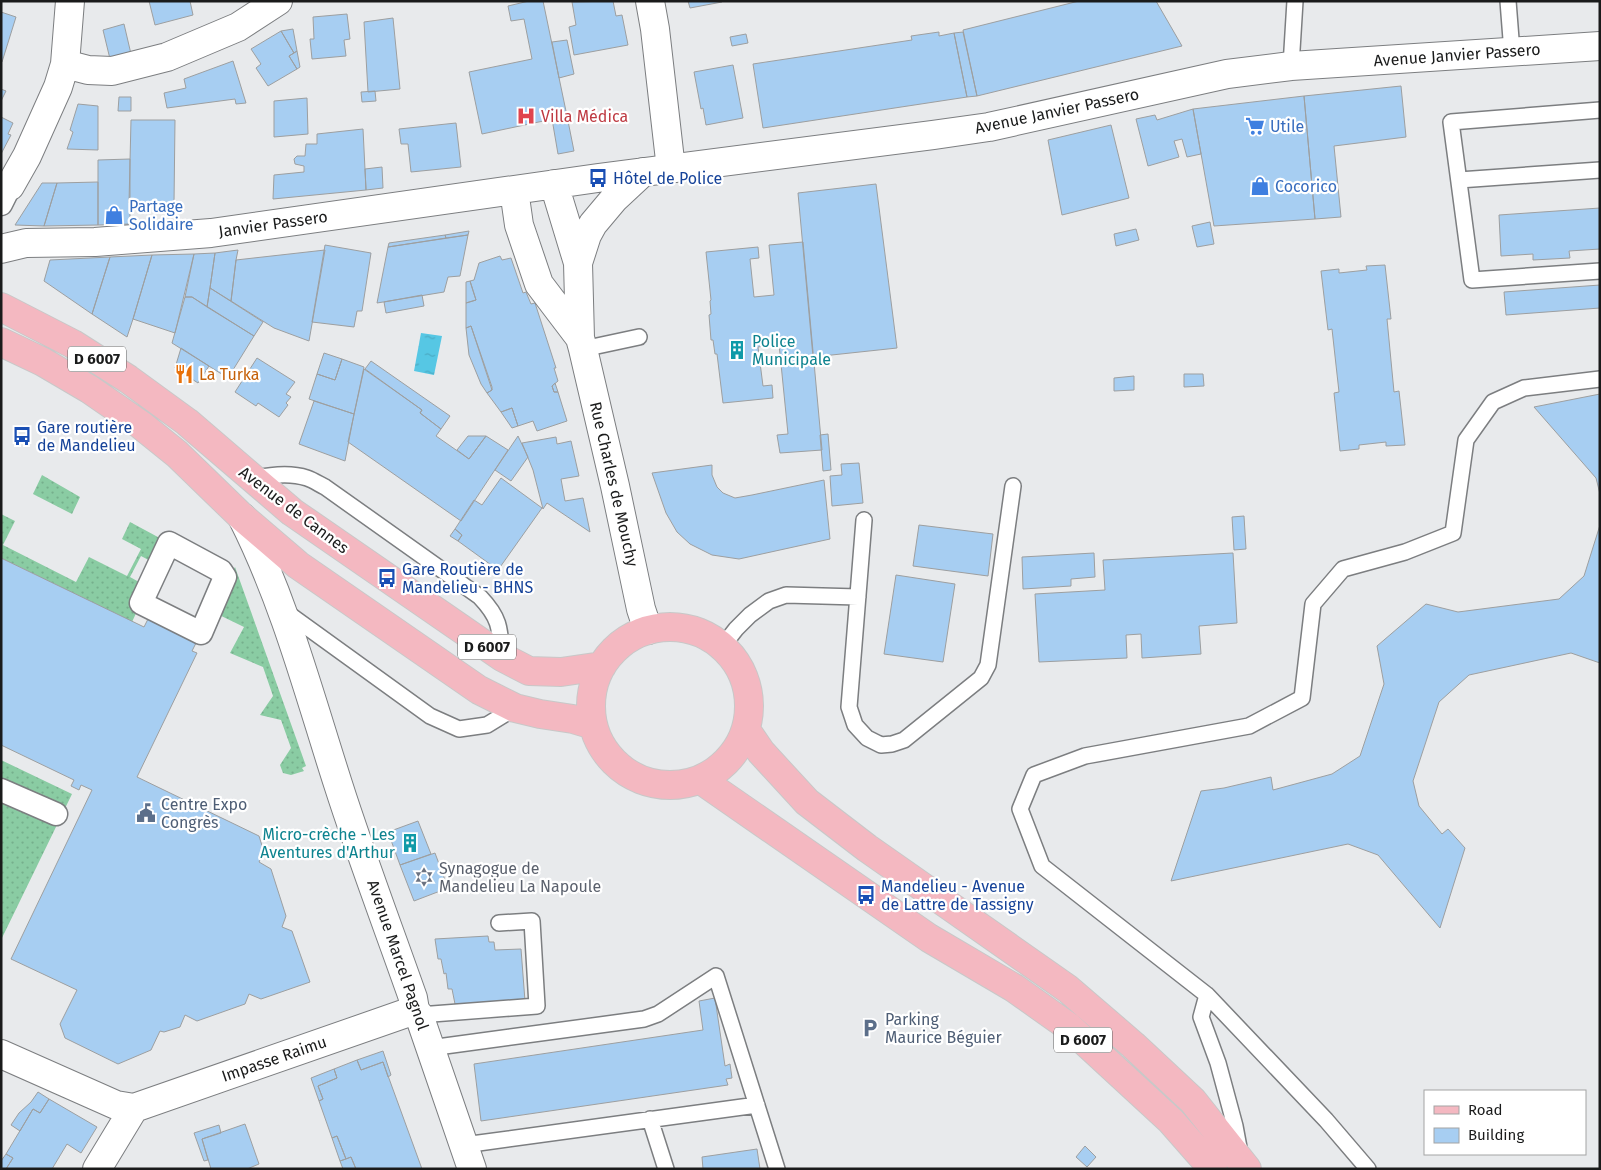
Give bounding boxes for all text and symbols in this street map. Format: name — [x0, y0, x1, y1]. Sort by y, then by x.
street label: Avenue Janvier Passero — [1373, 40, 1541, 70]
street label: Avenue Janvier Passero — [973, 84, 1141, 138]
hospital icon: Villa Médica — [515, 105, 537, 127]
place label: Villa Médica — [541, 107, 628, 126]
supermarket icon: Utile — [1244, 115, 1266, 137]
place label: Utile — [1270, 117, 1304, 136]
bus stop icon: Hôtel de Police — [587, 167, 609, 189]
place label: Hôtel de Police — [613, 169, 722, 188]
shop icon: Cocorico — [1249, 175, 1271, 197]
place label: Cocorico — [1275, 177, 1337, 196]
place label: Partage Solidaire — [129, 197, 193, 234]
shop icon: Partage Solidaire — [103, 204, 125, 226]
street label: Janvier Passero — [217, 207, 329, 241]
place label: Police Municipale — [752, 332, 831, 369]
building icon: Police Municipale — [726, 339, 748, 361]
road number: D 6007 — [68, 346, 126, 372]
restaurant icon: La Turka — [173, 363, 195, 385]
place label: La Turka — [199, 365, 260, 384]
street label: Rue Charles de Mouchy — [586, 400, 642, 568]
place label: Gare routière de Mandelieu — [37, 418, 136, 455]
bus stop icon: Gare routière de Mandelieu — [11, 425, 33, 447]
street label: Avenue de Cannes — [235, 463, 353, 557]
place label: Gare Routière de Mandelieu - BHNS — [402, 560, 534, 597]
bus stop icon: Gare Routière de Mandelieu - BHNS — [376, 567, 398, 589]
road number: D 6007 — [458, 634, 516, 660]
place label: Centre Expo Congrès — [161, 795, 247, 832]
public building icon: Centre Expo Congrès — [135, 802, 157, 824]
place label: Micro-crèche - Les Aventures d'Arthur — [260, 825, 396, 862]
building icon: Micro-crèche - Les Aventures d'Arthur — [399, 832, 421, 854]
place label: Synagogue de Mandelieu La Napoule — [439, 859, 601, 896]
synagogue icon: Synagogue de Mandelieu La Napoule — [413, 866, 435, 888]
street label: Avenue Marcel Pagnol — [363, 877, 433, 1033]
place label: Mandelieu - Avenue de Lattre de Tassigny — [881, 877, 1034, 914]
bus stop icon: Mandelieu - Avenue de Lattre de Tassigny — [855, 884, 877, 906]
place label: Parking Maurice Béguier — [885, 1010, 1003, 1047]
parking icon: Parking Maurice Béguier — [859, 1017, 881, 1039]
road number: D 6007 — [1054, 1028, 1112, 1052]
street label: Impasse Raimu — [219, 1032, 329, 1086]
legend — [1424, 1090, 1586, 1155]
text: Road — [1468, 1101, 1503, 1119]
text: Building — [1468, 1126, 1524, 1144]

